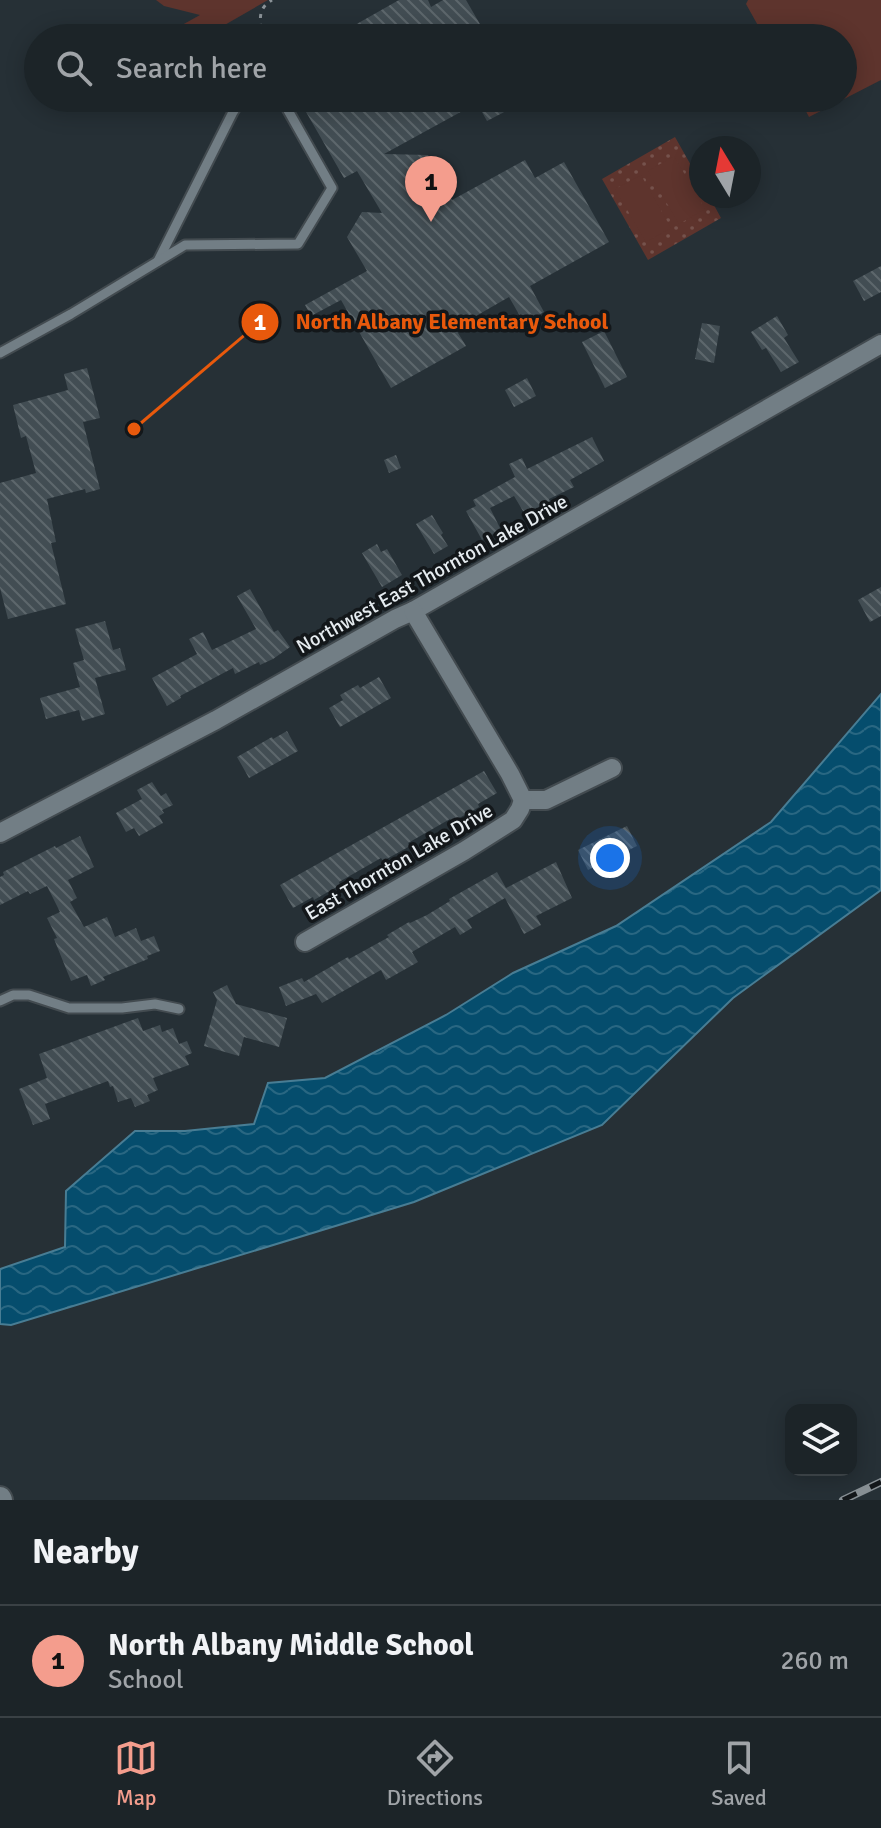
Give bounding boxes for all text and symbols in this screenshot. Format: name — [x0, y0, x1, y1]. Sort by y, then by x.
search box — [24, 24, 857, 112]
icon: search — [52, 46, 96, 90]
text: Search here — [116, 50, 267, 87]
north arrow — [689, 136, 761, 208]
pin: 1 — [405, 156, 457, 222]
callout: North Albany Elementary School — [240, 299, 624, 345]
text: 1 — [254, 307, 267, 337]
text: North Albany Elementary School — [296, 308, 609, 335]
street label: Northwest East Thornton Lake Drive — [292, 489, 572, 659]
street label: East Thornton Lake Drive — [301, 798, 497, 926]
your location — [590, 838, 630, 878]
map controls — [785, 1404, 857, 1476]
button: layers — [785, 1404, 857, 1476]
text: Nearby — [32, 1531, 139, 1573]
text: North Albany Middle School — [108, 1627, 474, 1664]
text: 1 — [51, 1645, 65, 1677]
text: 260 m — [780, 1645, 849, 1677]
text: School — [108, 1664, 184, 1696]
tab: Map — [114, 1736, 158, 1811]
tab: Directions — [387, 1736, 483, 1811]
tab: Saved — [711, 1736, 767, 1811]

